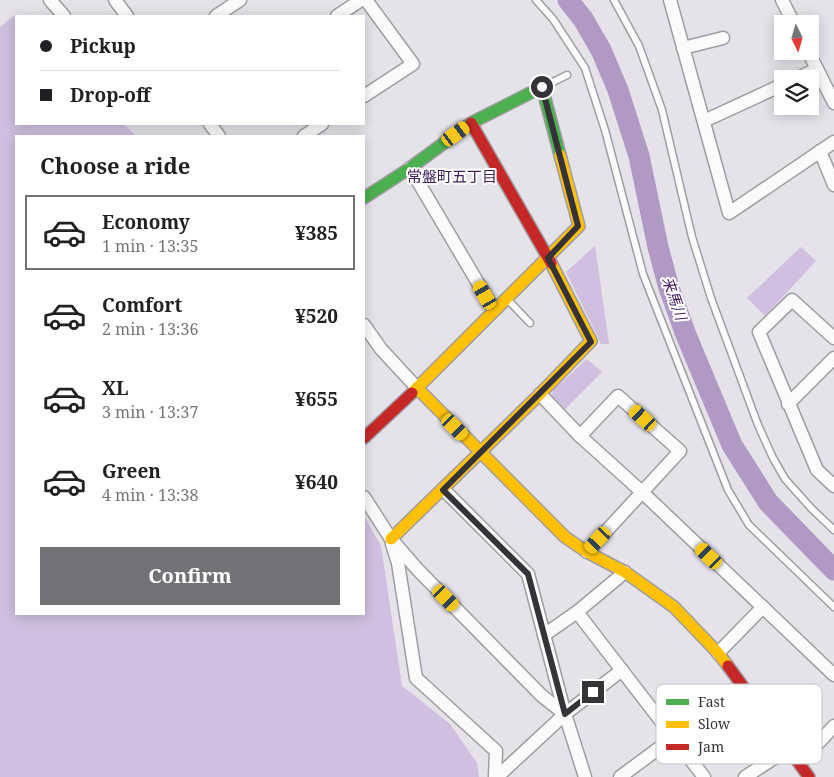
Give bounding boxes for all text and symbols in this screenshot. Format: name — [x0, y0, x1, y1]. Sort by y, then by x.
north arrow — [774, 15, 819, 60]
map controls — [774, 15, 819, 115]
text: Pickup — [70, 33, 136, 59]
button: layers — [774, 70, 819, 115]
route start — [531, 76, 553, 98]
text: Drop-off — [70, 82, 150, 108]
car — [439, 119, 472, 149]
text: Choose a ride — [40, 150, 190, 180]
district label: 常盤町五丁目 — [407, 166, 497, 186]
text: Economy — [102, 209, 190, 235]
icon: car — [42, 210, 87, 255]
text: ¥385 — [295, 220, 338, 246]
text: 1 min · 13:35 — [102, 235, 198, 257]
water label: 来馬川 — [658, 273, 692, 324]
car — [471, 278, 498, 312]
text: Comfort — [102, 292, 182, 318]
icon: car — [42, 293, 87, 338]
text: ¥520 — [295, 303, 338, 329]
text: 2 min · 13:36 — [102, 318, 198, 340]
text: XL — [102, 375, 128, 401]
icon: car — [42, 376, 87, 421]
text: ¥655 — [295, 386, 338, 412]
text: 3 min · 13:37 — [102, 401, 198, 423]
car — [626, 402, 659, 434]
car — [439, 411, 470, 443]
text: Green — [102, 458, 161, 484]
icon: car — [42, 459, 87, 504]
text: ¥640 — [295, 469, 338, 495]
text: 4 min · 13:38 — [102, 484, 198, 506]
car — [582, 524, 613, 556]
car — [692, 540, 725, 572]
button: Confirm — [40, 547, 340, 605]
car — [430, 582, 461, 614]
route end — [582, 681, 604, 703]
legend — [656, 684, 822, 764]
text: Fast — [698, 692, 725, 711]
text: Slow — [698, 714, 731, 733]
text: Jam — [697, 737, 724, 756]

